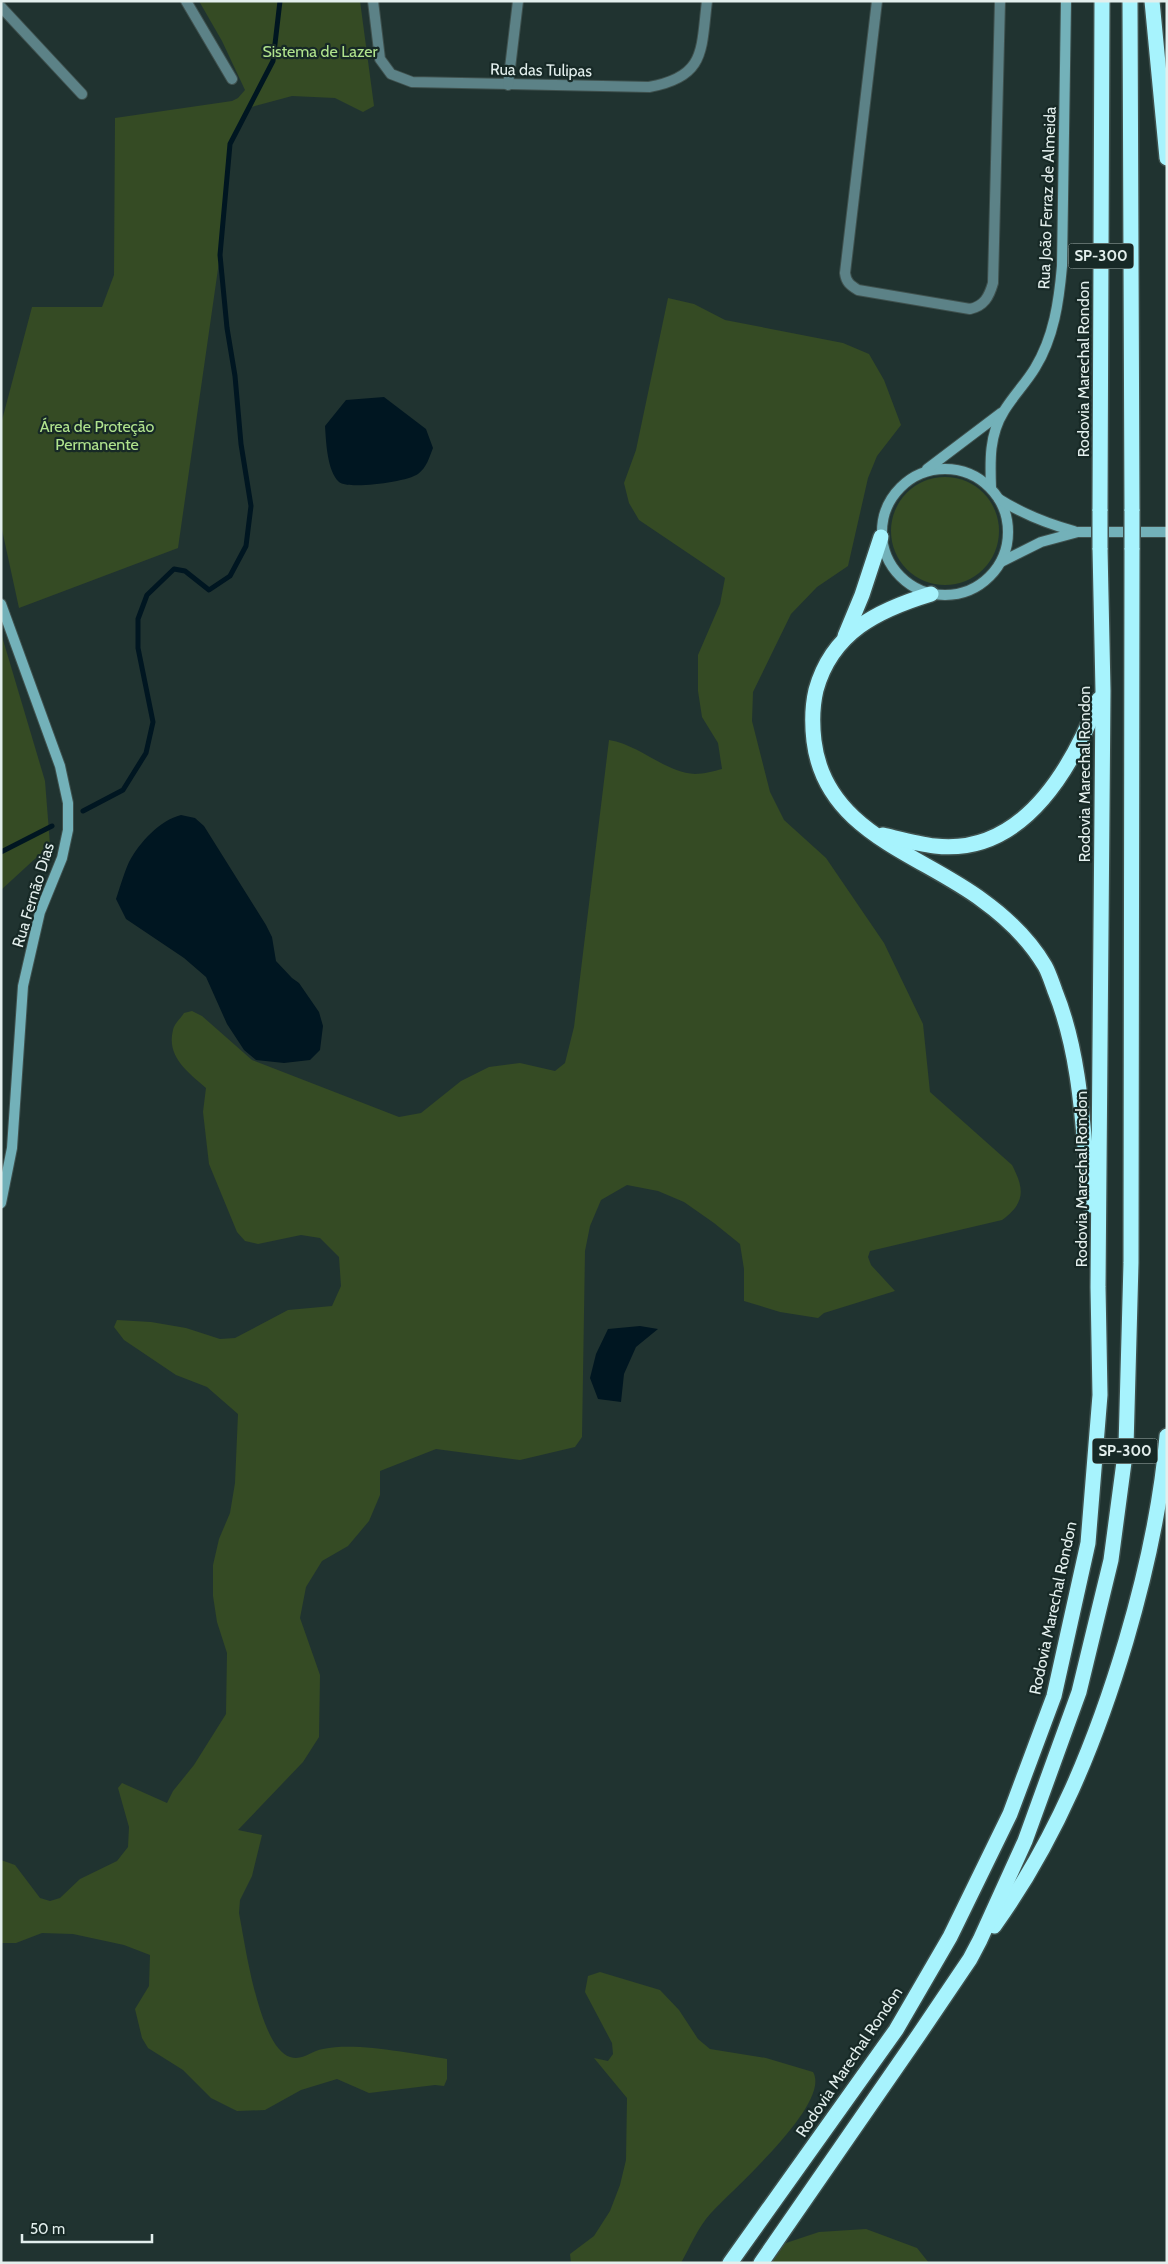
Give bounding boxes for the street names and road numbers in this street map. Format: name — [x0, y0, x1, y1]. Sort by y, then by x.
street label: Rua das Tulipas — [490, 60, 592, 80]
street label: Rua João Ferraz de Almeida — [1034, 106, 1060, 290]
road number: SP-300 — [1068, 244, 1134, 268]
street label: Rodovia Marechal Rondon — [1074, 281, 1093, 457]
street label: Rodovia Marechal Rondon — [1075, 686, 1094, 862]
street label: Rua Fernão Dias — [8, 840, 58, 950]
street label: Rodovia Marechal Rondon — [1072, 1091, 1091, 1267]
road number: SP-300 — [1092, 1438, 1158, 1464]
street label: Rodovia Marechal Rondon — [1025, 1520, 1081, 1696]
street label: Rodovia Marechal Rondon — [792, 1983, 906, 2140]

